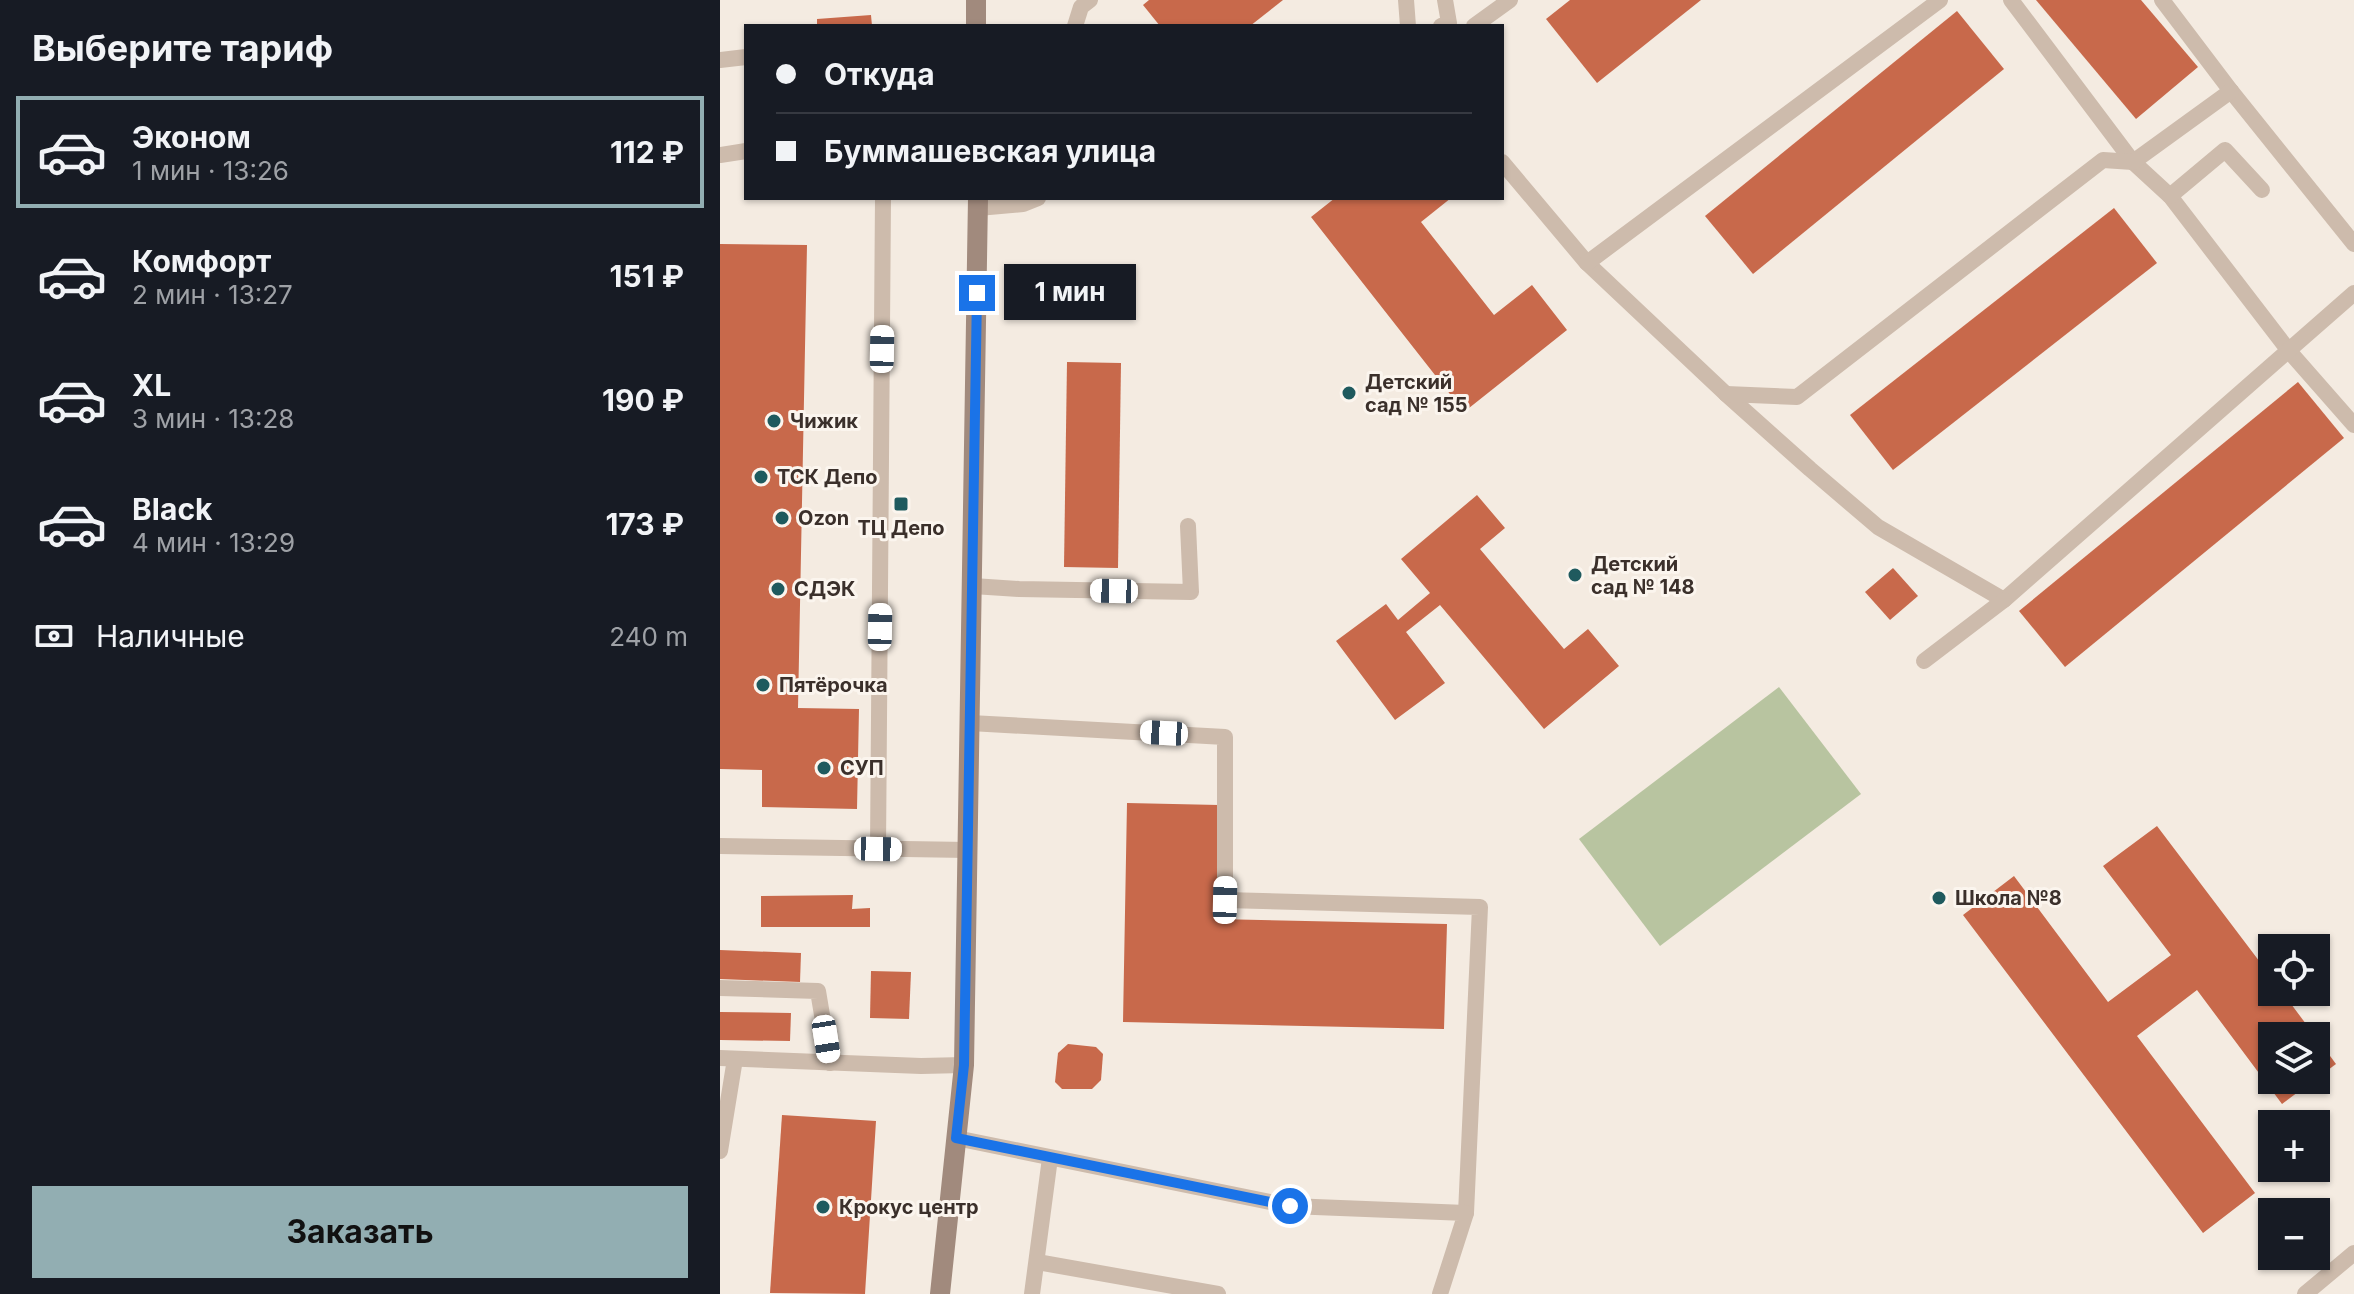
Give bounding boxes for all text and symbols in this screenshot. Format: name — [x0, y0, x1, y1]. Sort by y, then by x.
text: Выберите тариф — [32, 26, 333, 70]
text: Откуда — [824, 56, 935, 92]
icon: car — [36, 116, 108, 188]
text: Эконом — [132, 119, 251, 155]
text: Буммашевская улица — [824, 133, 1156, 169]
text: 112 ₽ — [610, 134, 684, 170]
text: 1 мин · 13:26 — [132, 155, 289, 186]
icon: car — [36, 240, 108, 312]
text: Комфорт — [132, 243, 271, 279]
text: 151 ₽ — [610, 258, 684, 294]
callout: 1 мин — [1005, 265, 1137, 321]
route end — [959, 275, 995, 311]
text: 1 мин — [1035, 276, 1105, 307]
text: 2 мин · 13:27 — [132, 279, 293, 310]
car — [870, 325, 894, 373]
icon: car — [36, 364, 108, 436]
text: XL — [132, 367, 171, 403]
place label: Детский сад № 155 — [1365, 370, 1468, 417]
text: 190 ₽ — [602, 382, 684, 418]
marker: Детский сад № 155 — [1340, 384, 1358, 402]
text: 3 мин · 13:28 — [132, 403, 294, 434]
place label: Чижик — [790, 409, 858, 433]
marker: Чижик — [765, 412, 783, 430]
place label: ТСК Депо — [777, 465, 877, 489]
marker: ТСК Депо — [752, 468, 770, 486]
icon: car — [36, 488, 108, 560]
text: Black — [132, 491, 212, 527]
marker: ТЦ Депо — [892, 495, 910, 513]
text: 173 ₽ — [605, 506, 684, 542]
place label: Ozon — [798, 506, 849, 530]
marker: Ozon — [773, 509, 791, 527]
place label: ТЦ Депо — [857, 516, 945, 540]
text: 4 мин · 13:29 — [132, 527, 295, 558]
place label: Детский сад № 148 — [1591, 552, 1695, 599]
marker: Детский сад № 148 — [1566, 566, 1584, 584]
place label: СДЭК — [794, 577, 855, 601]
car — [1090, 579, 1138, 603]
marker: СДЭК — [769, 580, 787, 598]
car — [868, 603, 892, 651]
icon: cash — [32, 614, 76, 658]
text: Наличные — [96, 618, 245, 654]
text: 240 m — [609, 621, 688, 652]
place label: Пятёрочка — [779, 673, 888, 697]
marker: Пятёрочка — [754, 676, 772, 694]
car — [1139, 720, 1189, 746]
place label: СУП — [840, 756, 884, 780]
marker: СУП — [815, 759, 833, 777]
car — [854, 837, 902, 861]
car — [1213, 876, 1237, 924]
place label: Школа №8 — [1955, 886, 2062, 910]
marker: Школа №8 — [1930, 889, 1948, 907]
map controls — [2258, 934, 2330, 1270]
button: locate — [2258, 934, 2330, 1006]
car — [810, 1013, 842, 1065]
button: layers — [2258, 1022, 2330, 1094]
button: + — [2258, 1110, 2330, 1182]
button: Заказать — [32, 1186, 688, 1278]
route start — [1272, 1188, 1308, 1224]
place label: Крокус центр — [839, 1195, 979, 1219]
marker: Крокус центр — [814, 1198, 832, 1216]
button: − — [2258, 1198, 2330, 1270]

